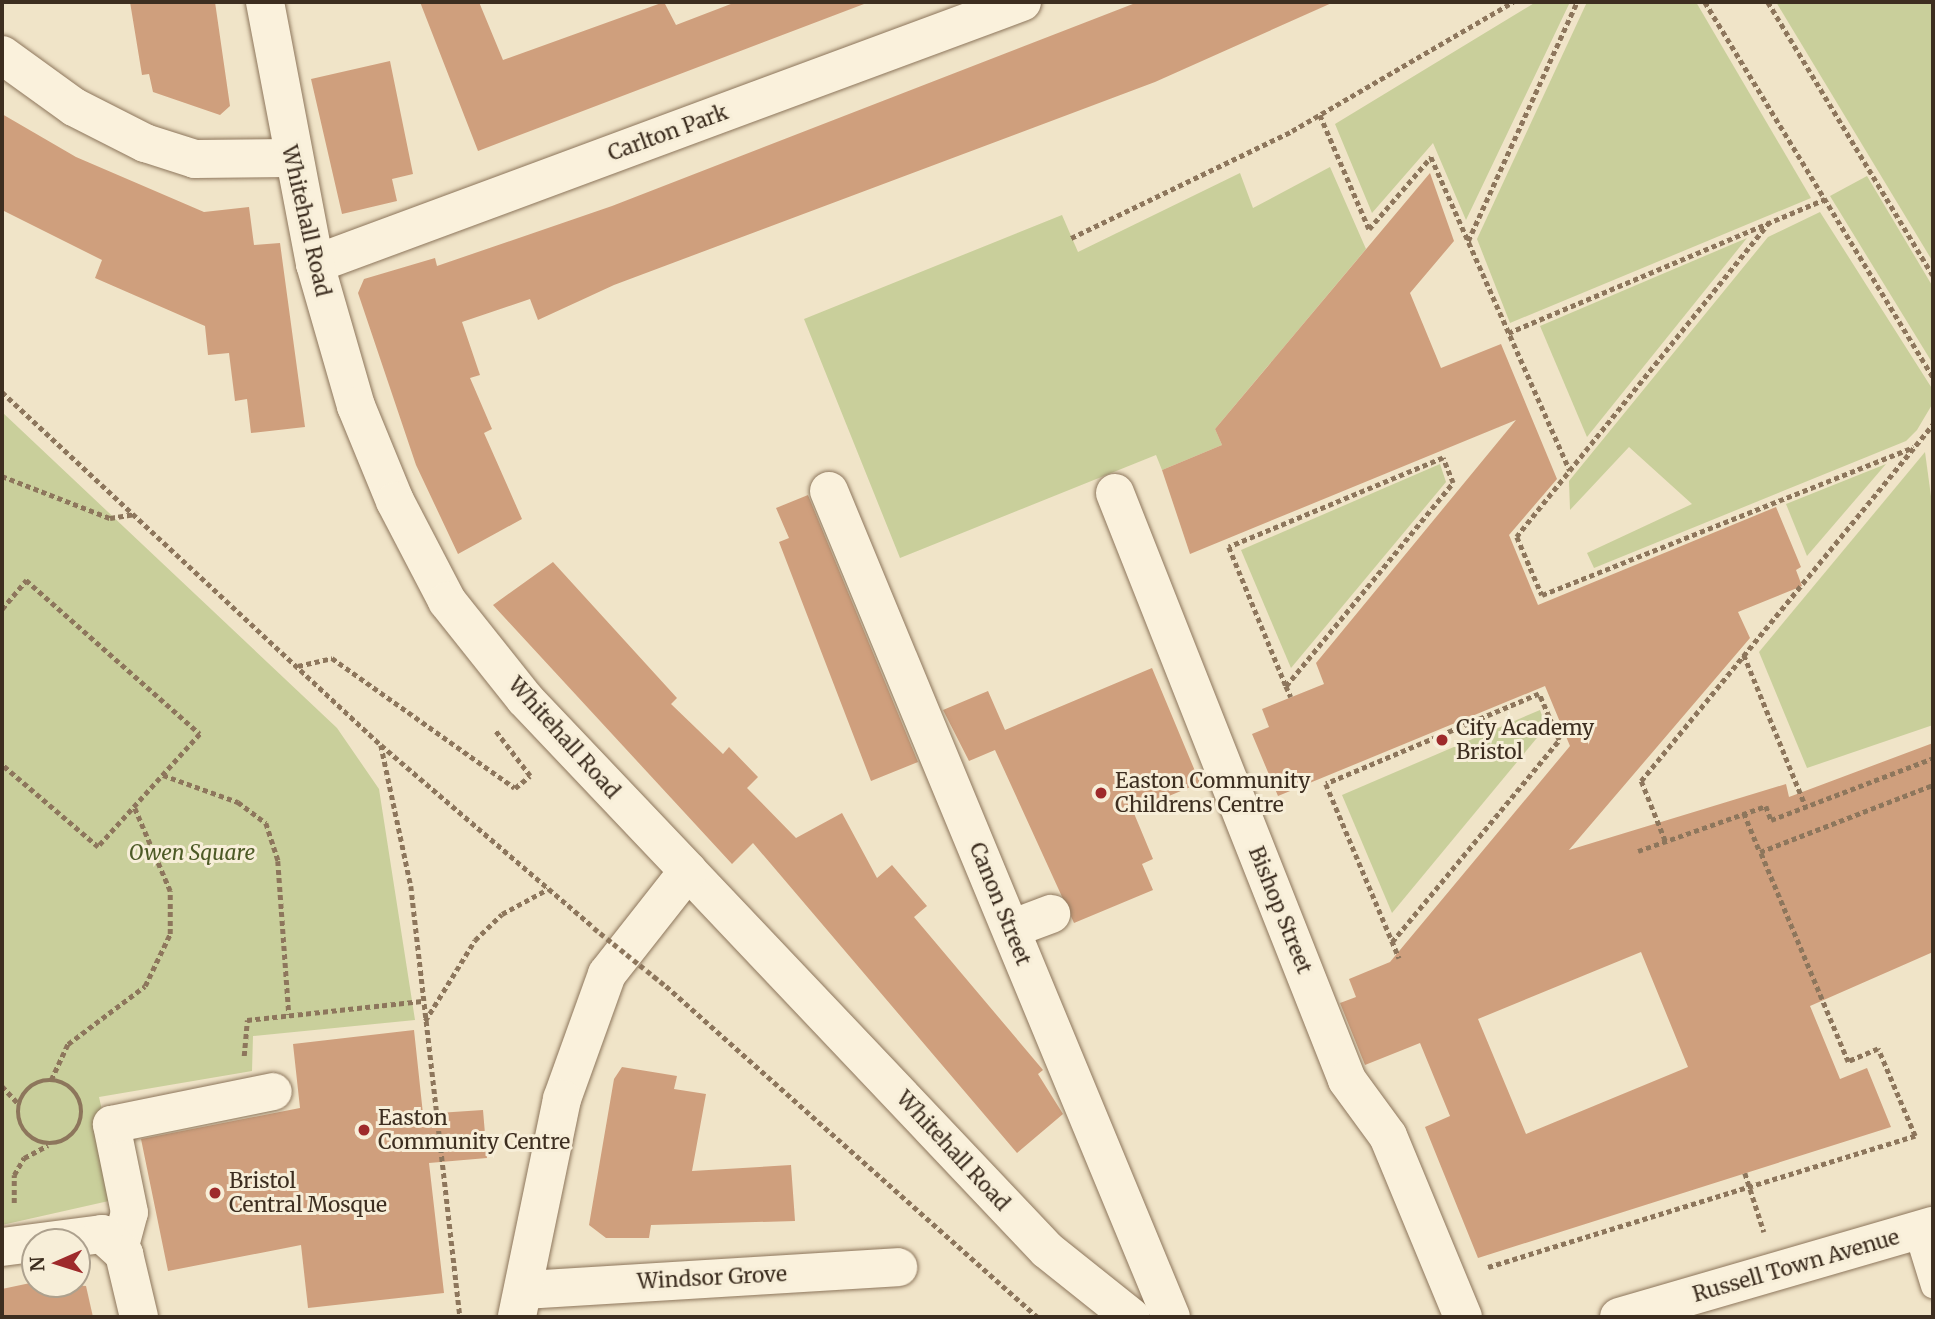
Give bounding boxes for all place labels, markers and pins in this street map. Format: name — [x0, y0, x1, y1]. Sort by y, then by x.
place label: City Academy Bristol — [1456, 715, 1594, 765]
marker: City Academy Bristol — [1434, 732, 1450, 748]
place label: Easton Community Childrens Centre — [1115, 768, 1311, 818]
marker: Easton Community Childrens Centre — [1093, 785, 1109, 801]
place label: Easton Community Centre — [378, 1105, 570, 1155]
marker: Easton Community Centre — [356, 1122, 372, 1138]
place label: Bristol Central Mosque — [229, 1168, 387, 1218]
marker: Bristol Central Mosque — [207, 1185, 223, 1201]

